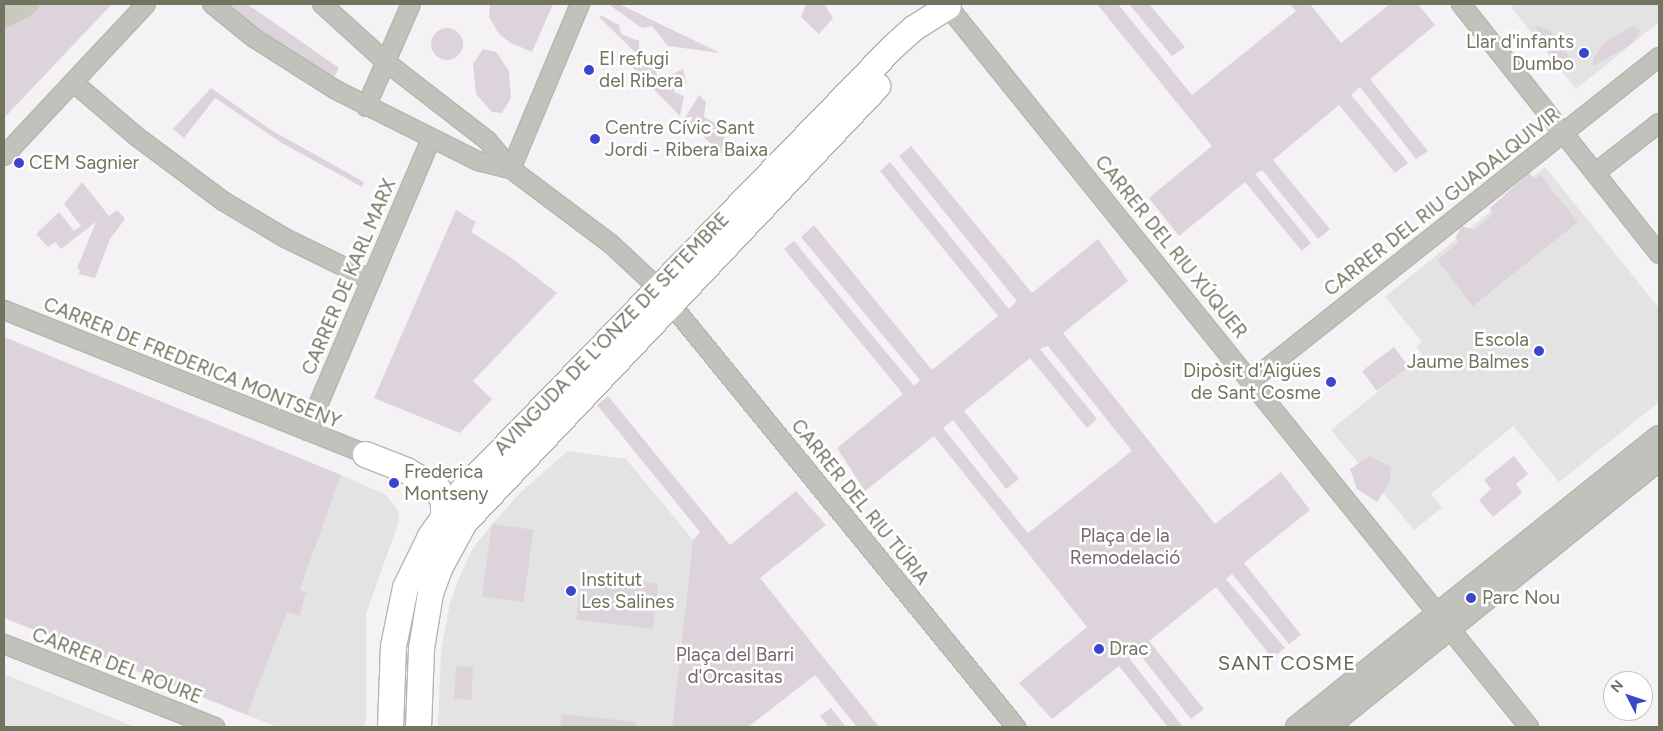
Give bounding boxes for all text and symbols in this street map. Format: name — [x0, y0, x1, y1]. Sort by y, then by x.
place label: Llar d'infants Dumbo — [1466, 31, 1574, 75]
marker: Llar d'infants Dumbo — [1578, 47, 1590, 59]
place label: El refugi del Ribera — [599, 48, 683, 92]
marker: El refugi del Ribera — [583, 64, 595, 76]
street label: CARRER DEL RIU GUADALQUIVIR — [1320, 103, 1564, 301]
place label: Centre Cívic Sant Jordi - Ribera Baixa — [605, 117, 768, 161]
marker: Centre Cívic Sant Jordi - Ribera Baixa — [589, 133, 601, 145]
street label: CARRER DEL RIU XÚQUER — [1090, 151, 1252, 343]
place label: CEM Sagnier — [29, 152, 139, 174]
marker: CEM Sagnier — [13, 157, 25, 169]
street label: CARRER DE KARL MARX — [297, 176, 401, 378]
street label: AVINGUDA DE L'ONZE DE SETEMBRE — [490, 208, 734, 460]
street label: CARRER DE FREDERICA MONTSENY — [40, 293, 344, 433]
place label: Escola Jaume Balmes — [1407, 329, 1529, 373]
marker: Escola Jaume Balmes — [1533, 345, 1545, 357]
place label: Dipòsit d'Aigües de Sant Cosme — [1183, 360, 1321, 404]
marker: Dipòsit d'Aigües de Sant Cosme — [1325, 376, 1337, 388]
street label: CARRER DEL RIU TÚRIA — [786, 415, 934, 589]
place label: Frederica Montseny — [404, 461, 489, 505]
marker: Frederica Montseny — [388, 477, 400, 489]
park label: Plaça de la Remodelació — [1070, 525, 1180, 569]
place label: Institut Les Salines — [581, 569, 675, 613]
marker: Institut Les Salines — [565, 585, 577, 597]
place label: Parc Nou — [1482, 587, 1560, 609]
marker: Parc Nou — [1464, 591, 1478, 605]
street label: CARRER DEL ROURE — [29, 623, 205, 709]
place label: Drac — [1109, 638, 1148, 660]
marker: Drac — [1093, 643, 1105, 655]
park label: Plaça del Barri d'Orcasitas — [676, 644, 794, 688]
district label: SANT COSME — [1217, 651, 1357, 675]
north arrow — [1603, 671, 1653, 721]
text: N — [1607, 677, 1627, 696]

